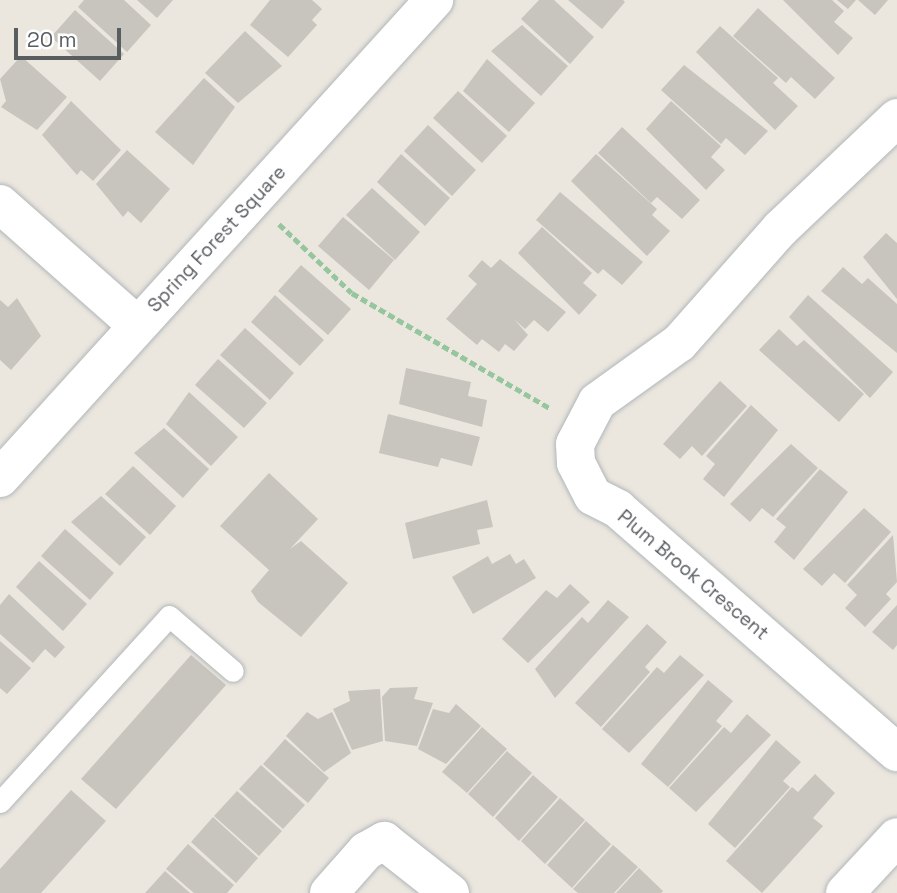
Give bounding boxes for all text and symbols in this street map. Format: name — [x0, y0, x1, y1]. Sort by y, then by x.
scale bar — [18, 14, 124, 58]
text: 20 m — [27, 26, 77, 53]
street label: Spring Forest Square — [143, 161, 291, 317]
street label: Plum Brook Crescent — [613, 505, 773, 645]

